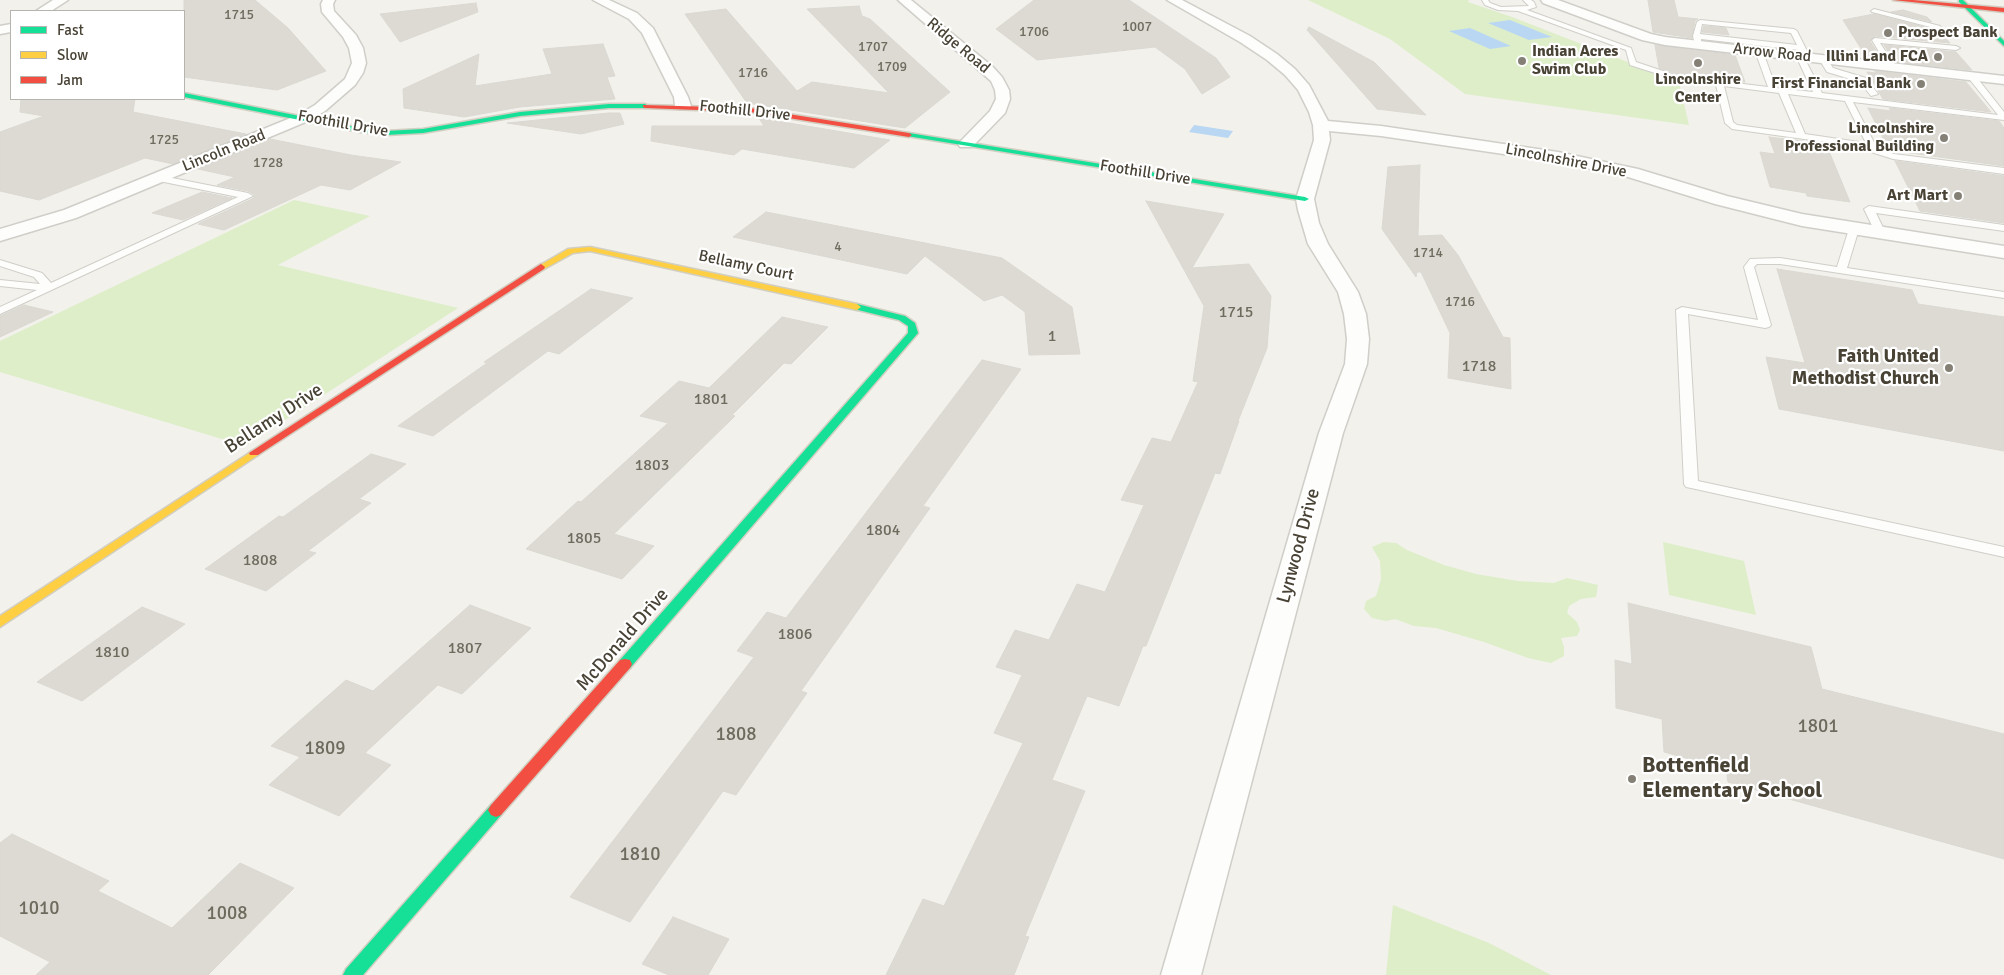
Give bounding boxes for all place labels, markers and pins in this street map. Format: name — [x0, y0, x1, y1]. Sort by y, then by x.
place label: Prospect Bank — [1898, 23, 1998, 43]
marker: Prospect Bank — [1882, 27, 1894, 39]
place label: Indian Acres Swim Club — [1532, 42, 1618, 80]
place label: Illini Land FCA — [1826, 47, 1928, 67]
marker: Illini Land FCA — [1932, 51, 1944, 63]
marker: Indian Acres Swim Club — [1516, 55, 1528, 67]
marker: Lincolnshire Center — [1692, 57, 1704, 69]
place label: Lincolnshire Center — [1655, 70, 1741, 108]
place label: First Financial Bank — [1771, 74, 1911, 94]
marker: First Financial Bank — [1915, 78, 1927, 90]
place label: Lincolnshire Professional Building — [1785, 119, 1934, 157]
marker: Lincolnshire Professional Building — [1938, 132, 1950, 144]
place label: Art Mart — [1887, 186, 1948, 206]
marker: Art Mart — [1952, 190, 1964, 202]
place label: Faith United Methodist Church — [1792, 346, 1939, 390]
marker: Faith United Methodist Church — [1943, 362, 1955, 374]
place label: Bottenfield Elementary School — [1642, 753, 1822, 804]
marker: Bottenfield Elementary School — [1626, 773, 1638, 785]

